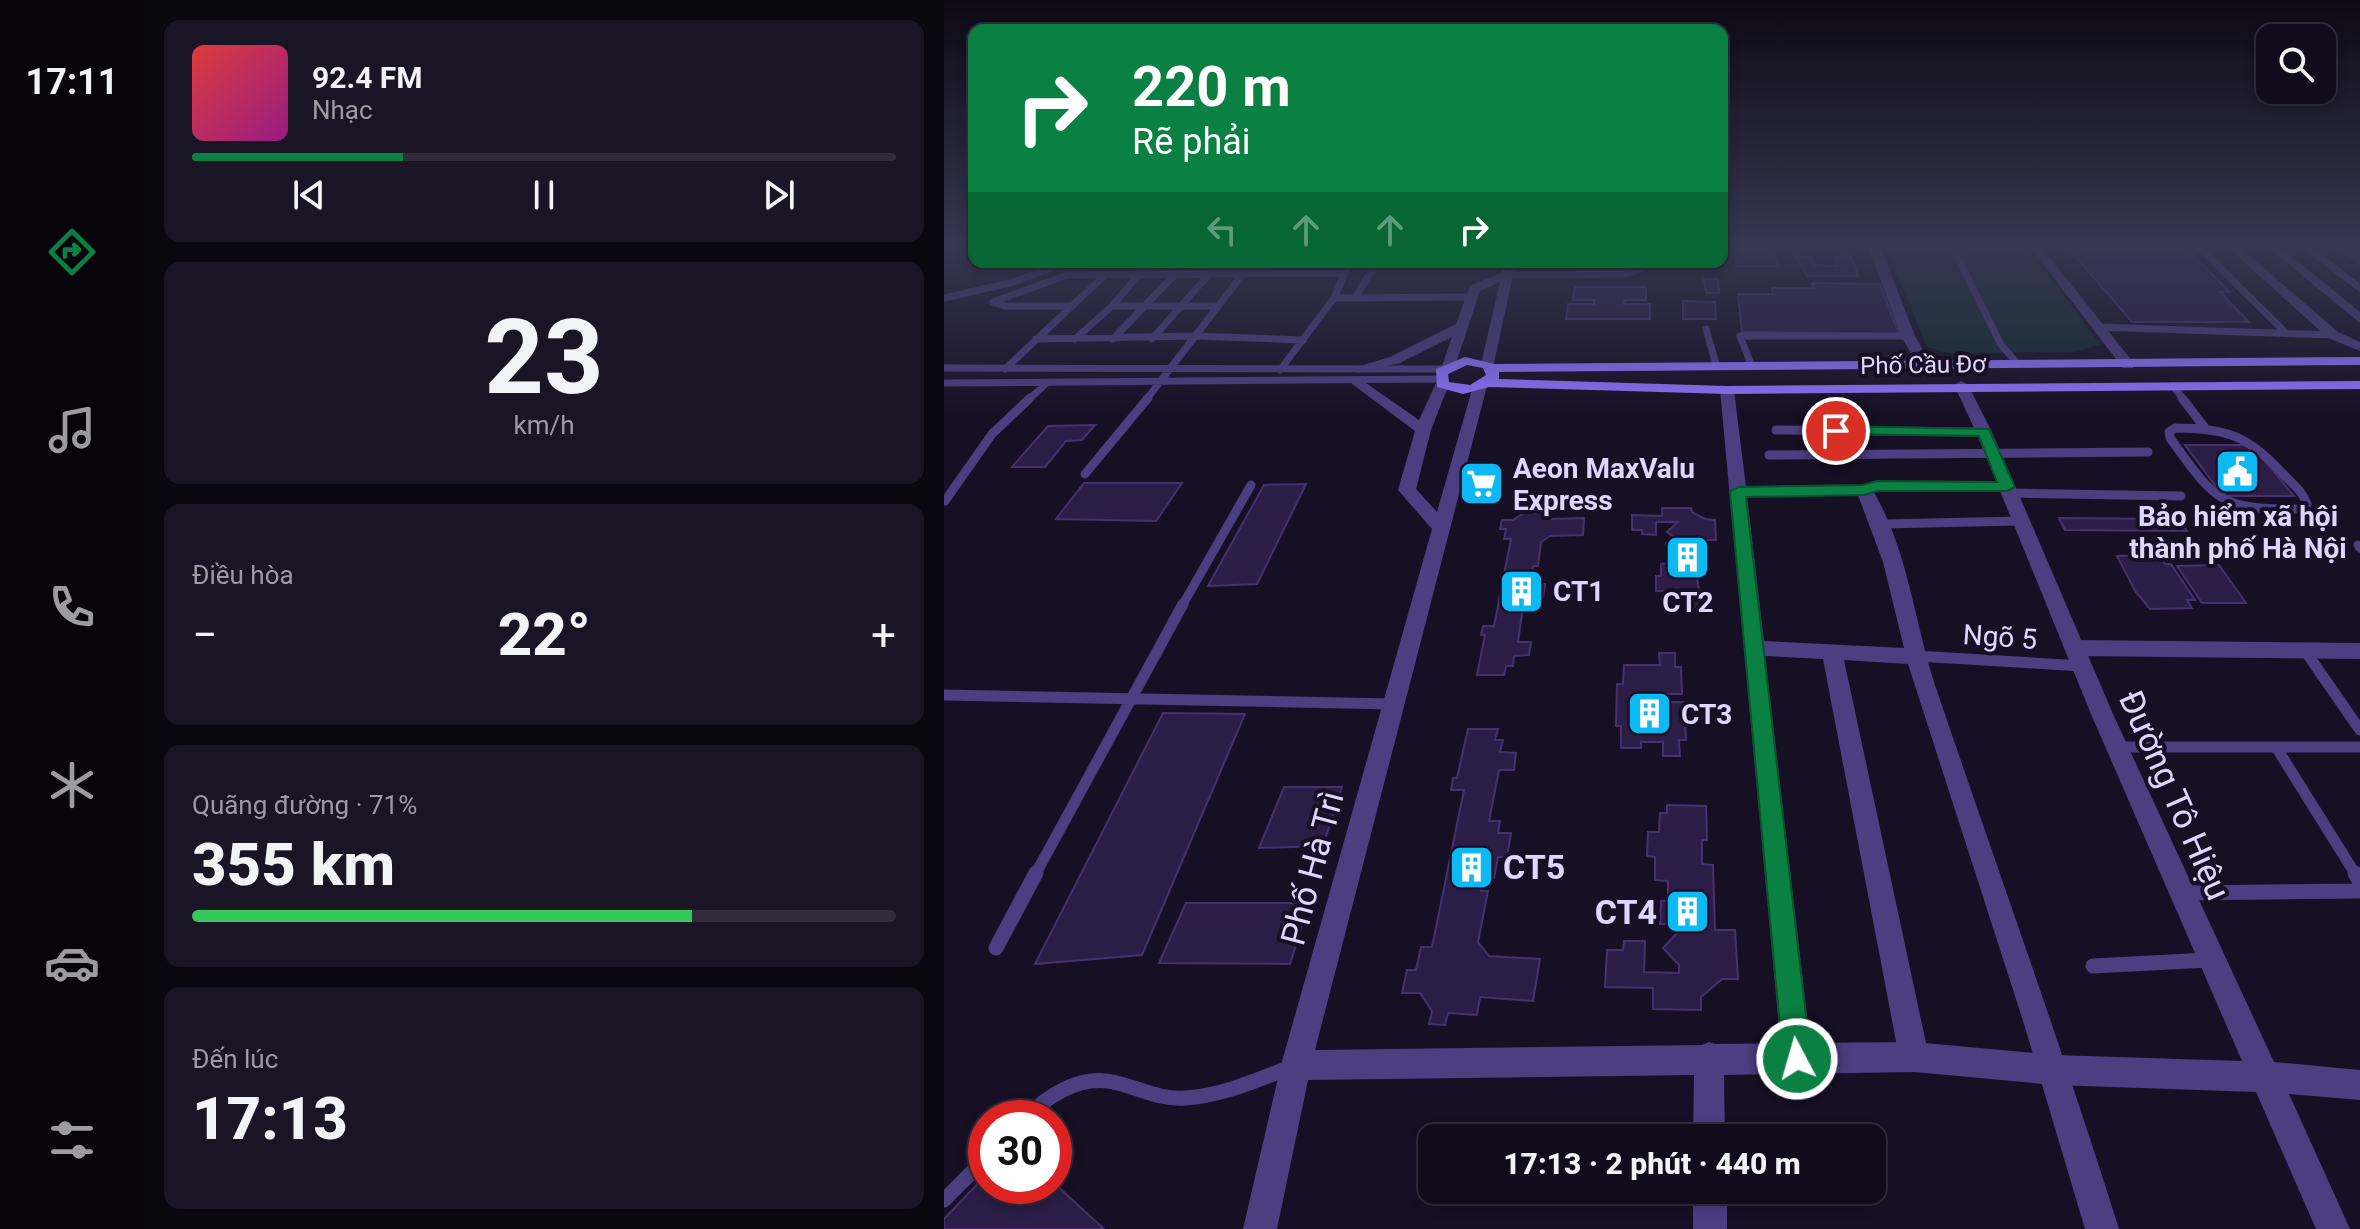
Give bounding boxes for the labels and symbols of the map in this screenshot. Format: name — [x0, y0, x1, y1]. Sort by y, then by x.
street label: Phố Cầu Đơ — [1860, 350, 1987, 380]
pin — [1802, 397, 1870, 465]
public building icon: Bảo hiểm xã hội thành phố Hà Nội — [2214, 447, 2262, 495]
place label: Aeon MaxValu Express — [1513, 452, 1695, 517]
supermarket icon: Aeon MaxValu Express — [1458, 460, 1506, 508]
place label: Bảo hiểm xã hội thành phố Hà Nội — [2129, 500, 2347, 565]
building icon: CT2 — [1664, 534, 1712, 582]
building icon: CT1 — [1498, 567, 1546, 615]
place label: CT1 — [1553, 575, 1604, 608]
place label: CT2 — [1662, 586, 1714, 619]
street label: Ngõ 5 — [1962, 618, 2038, 656]
street label: Đường Tô Hiệu — [2111, 684, 2239, 906]
building icon: CT3 — [1626, 690, 1674, 738]
place label: CT3 — [1681, 698, 1732, 731]
street label: Phố Hà Trì — [1272, 787, 1352, 949]
building icon: CT5 — [1448, 843, 1496, 891]
place label: CT5 — [1503, 847, 1565, 887]
building icon: CT4 — [1664, 888, 1712, 936]
place label: CT4 — [1595, 892, 1657, 932]
position arrow — [1755, 1017, 1839, 1101]
speed limit sign: 30 — [968, 1100, 1072, 1204]

